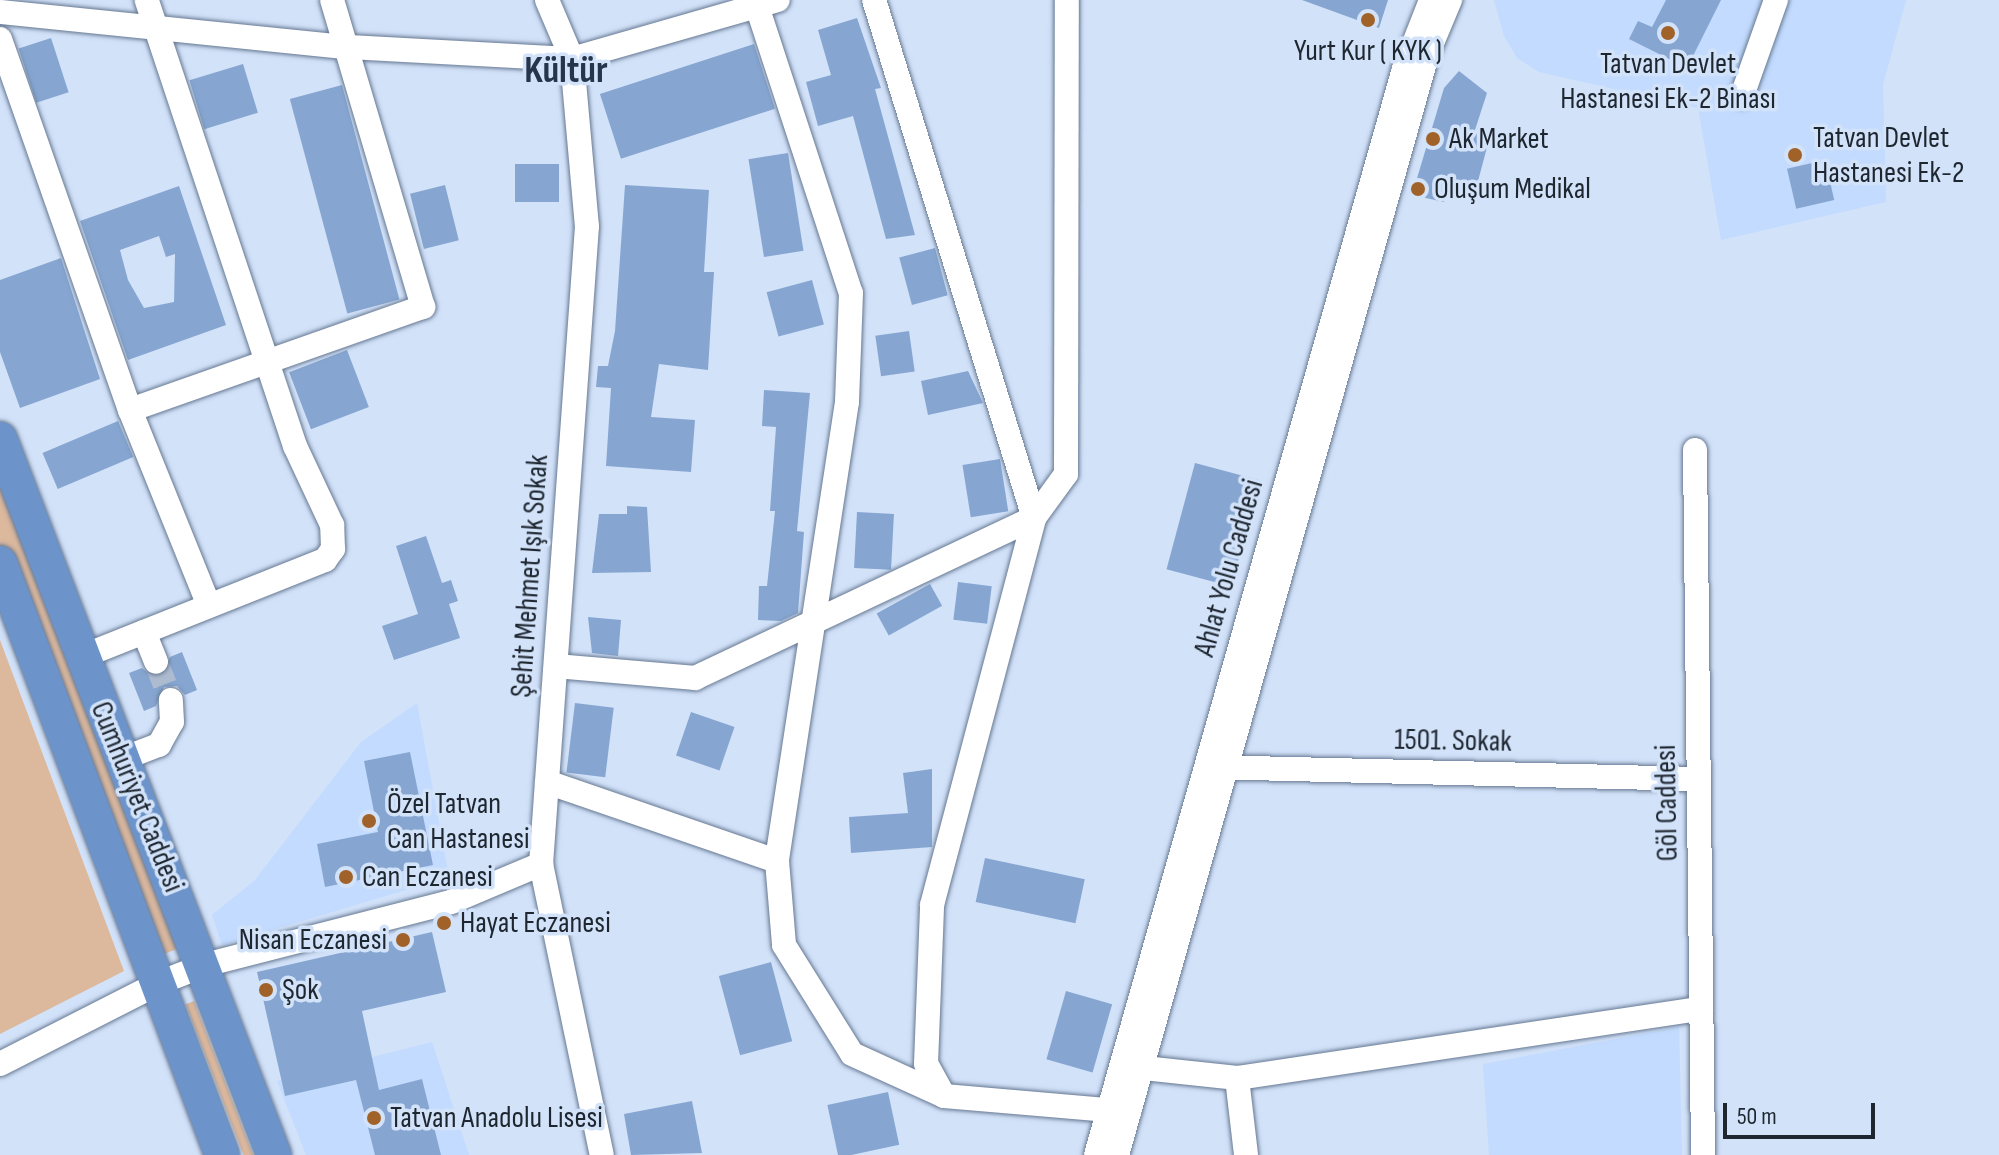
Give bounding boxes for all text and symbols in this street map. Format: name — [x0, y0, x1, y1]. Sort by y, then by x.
marker: Yurt Kur ( KYK ) — [1359, 11, 1377, 29]
marker: Tatvan Devlet Hastanesi Ek-2 Binası — [1659, 24, 1677, 42]
place label: Yurt Kur ( KYK ) — [1294, 33, 1442, 69]
place label: Tatvan Devlet Hastanesi Ek-2 Binası — [1560, 46, 1776, 116]
district label: Kültür — [524, 48, 608, 94]
place label: Tatvan Devlet Hastanesi Ek-2 — [1813, 120, 1964, 190]
place label: Ak Market — [1449, 121, 1549, 157]
marker: Ak Market — [1424, 130, 1442, 148]
marker: Tatvan Devlet Hastanesi Ek-2 — [1784, 144, 1806, 166]
place label: Oluşum Medikal — [1434, 171, 1591, 207]
marker: Oluşum Medikal — [1409, 180, 1427, 198]
street label: Şehit Mehmet Işık Sokak — [504, 453, 556, 699]
street label: Ahlat Yolu Caddesi — [1187, 475, 1271, 661]
street label: Cumhuriyet Caddesi — [82, 697, 192, 897]
street label: 1501. Sokak — [1394, 722, 1512, 760]
street label: Göl Caddesi — [1648, 744, 1686, 862]
place label: Özel Tatvan Can Hastanesi — [387, 786, 530, 856]
marker: Özel Tatvan Can Hastanesi — [358, 810, 380, 832]
place label: Can Eczanesi — [362, 859, 493, 895]
marker: Can Eczanesi — [337, 868, 355, 886]
place label: Hayat Eczanesi — [460, 905, 611, 941]
marker: Hayat Eczanesi — [435, 914, 453, 932]
place label: Nisan Eczanesi — [239, 922, 387, 958]
marker: Nisan Eczanesi — [394, 931, 412, 949]
place label: Şok — [282, 972, 319, 1008]
marker: Şok — [257, 981, 275, 999]
scale bar — [1727, 1087, 1879, 1137]
place label: Tatvan Anadolu Lisesi — [390, 1100, 603, 1136]
text: 50 m — [1737, 1102, 1777, 1131]
marker: Tatvan Anadolu Lisesi — [365, 1109, 383, 1127]

